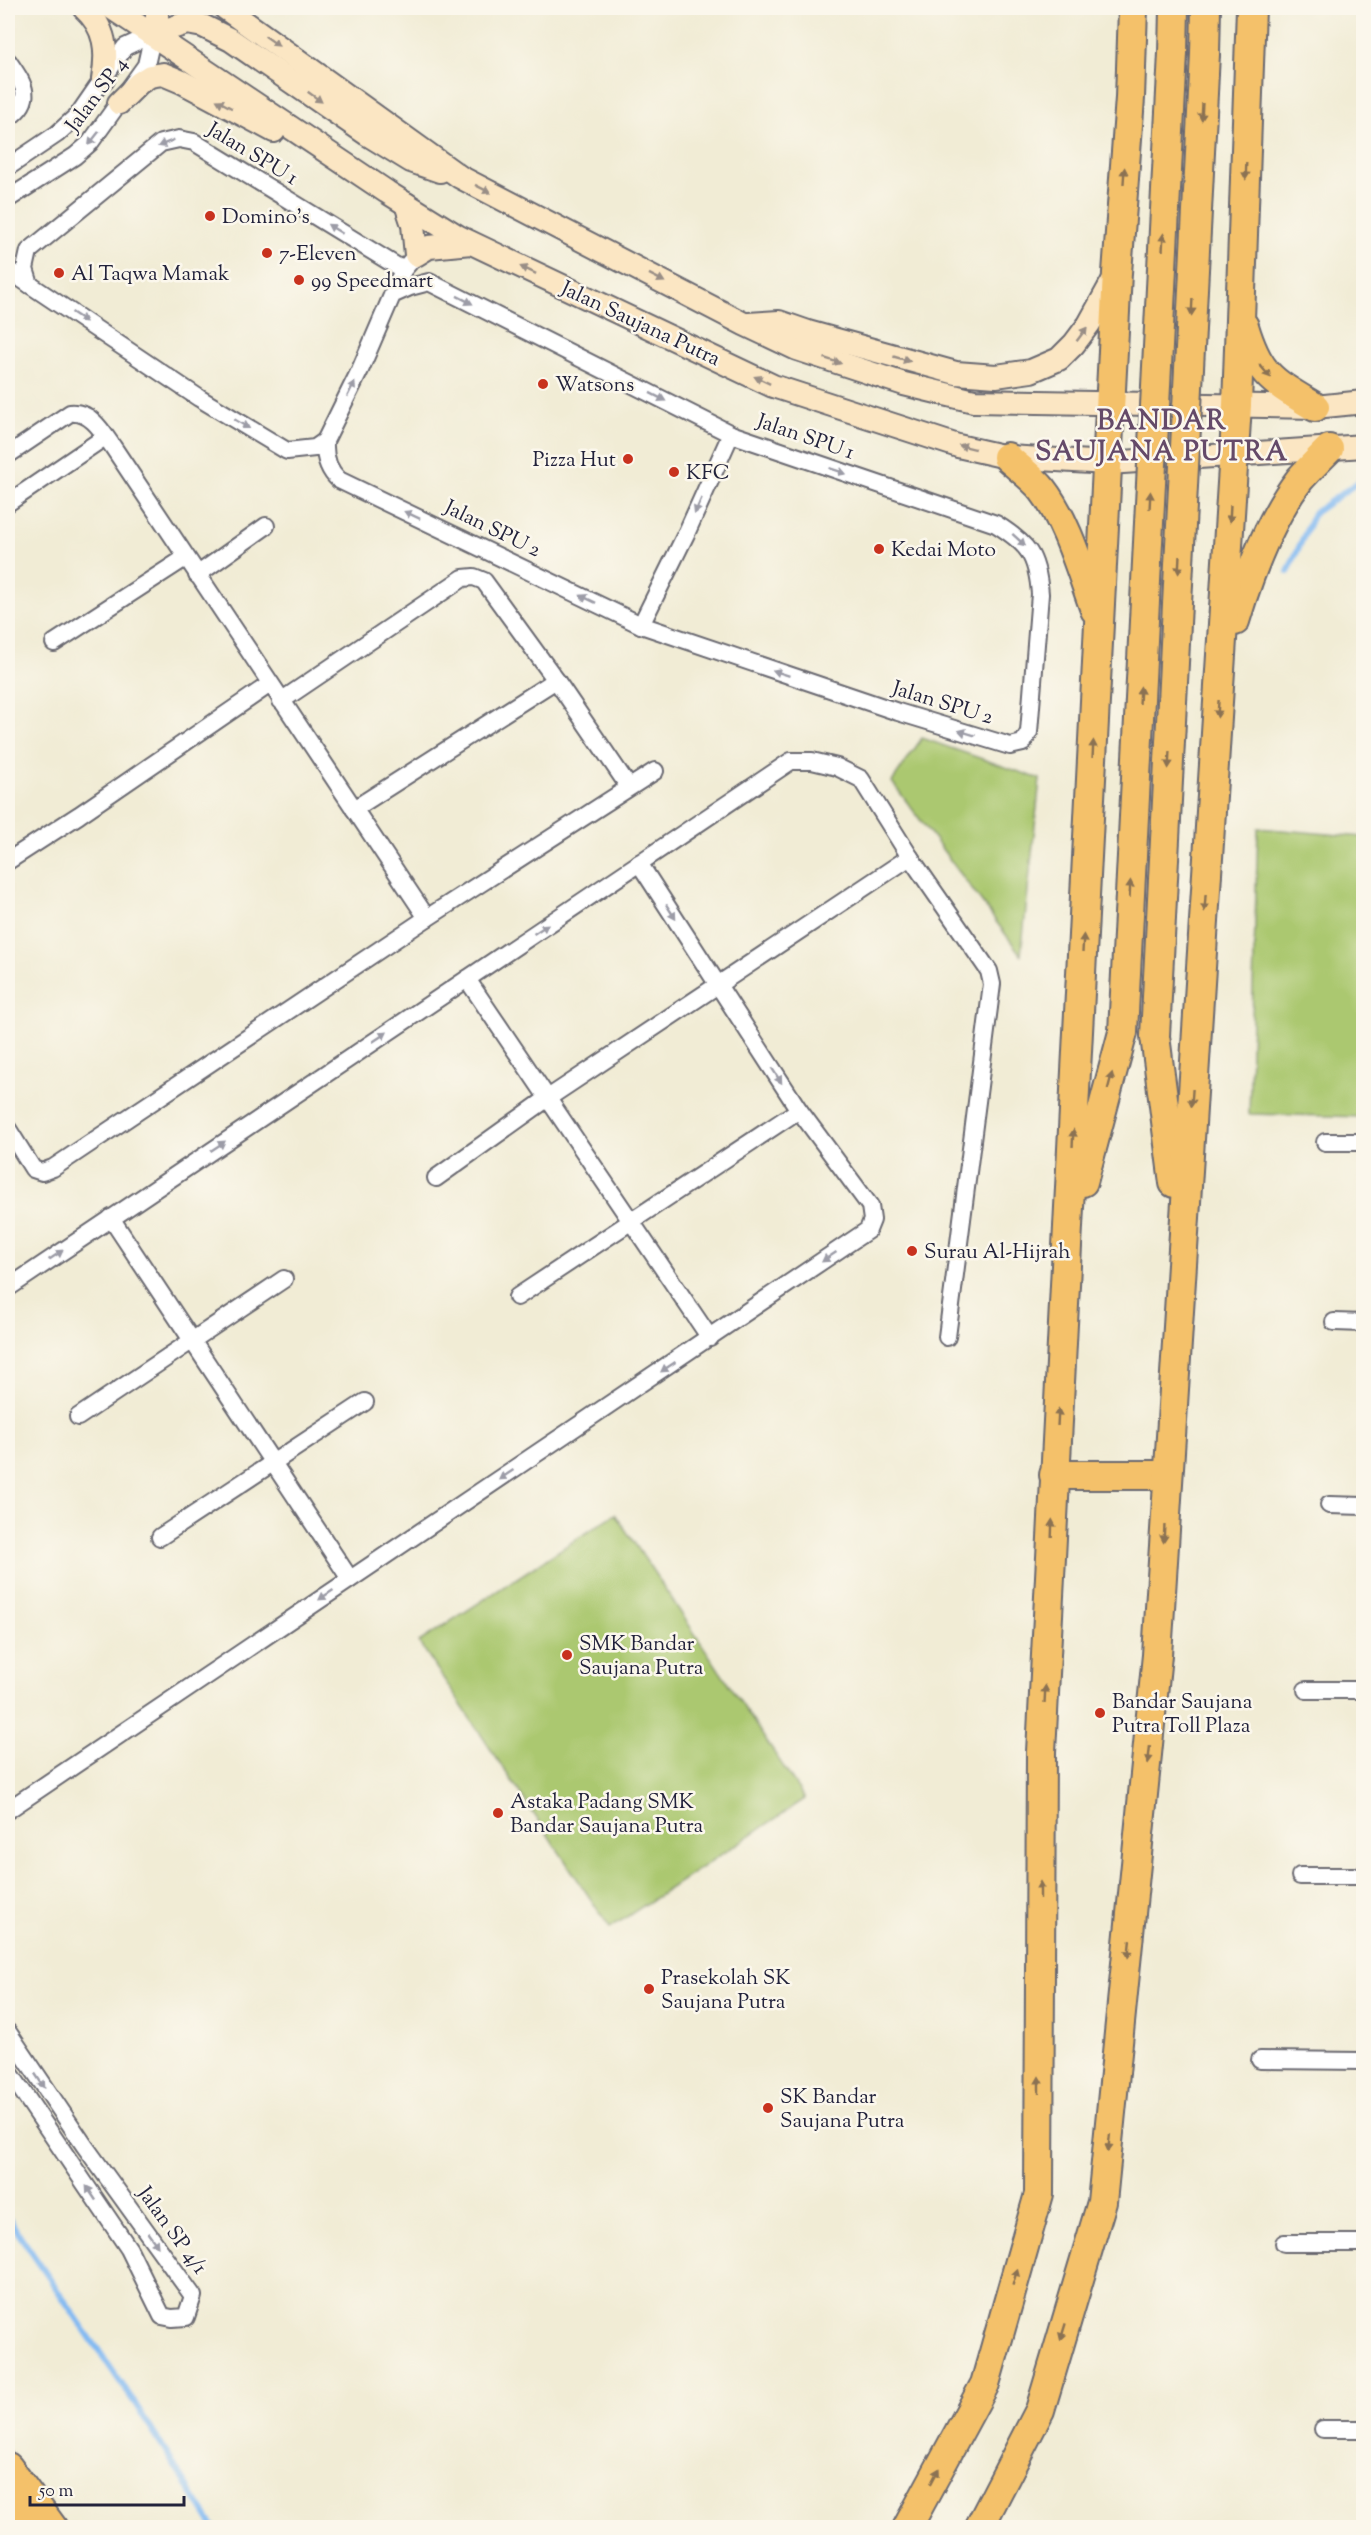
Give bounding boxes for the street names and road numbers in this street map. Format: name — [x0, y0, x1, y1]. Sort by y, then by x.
street label: Jalan SP 4 — [59, 51, 136, 140]
street label: Jalan SPU 1 — [200, 115, 303, 194]
street label: Jalan Saujana Putra — [555, 274, 725, 375]
street label: Jalan SPU 1 — [752, 407, 858, 469]
street label: Jalan SPU 2 — [438, 493, 546, 566]
street label: Jalan SPU 2 — [887, 674, 997, 734]
street label: Jalan SP 4/1 — [129, 2180, 214, 2281]

